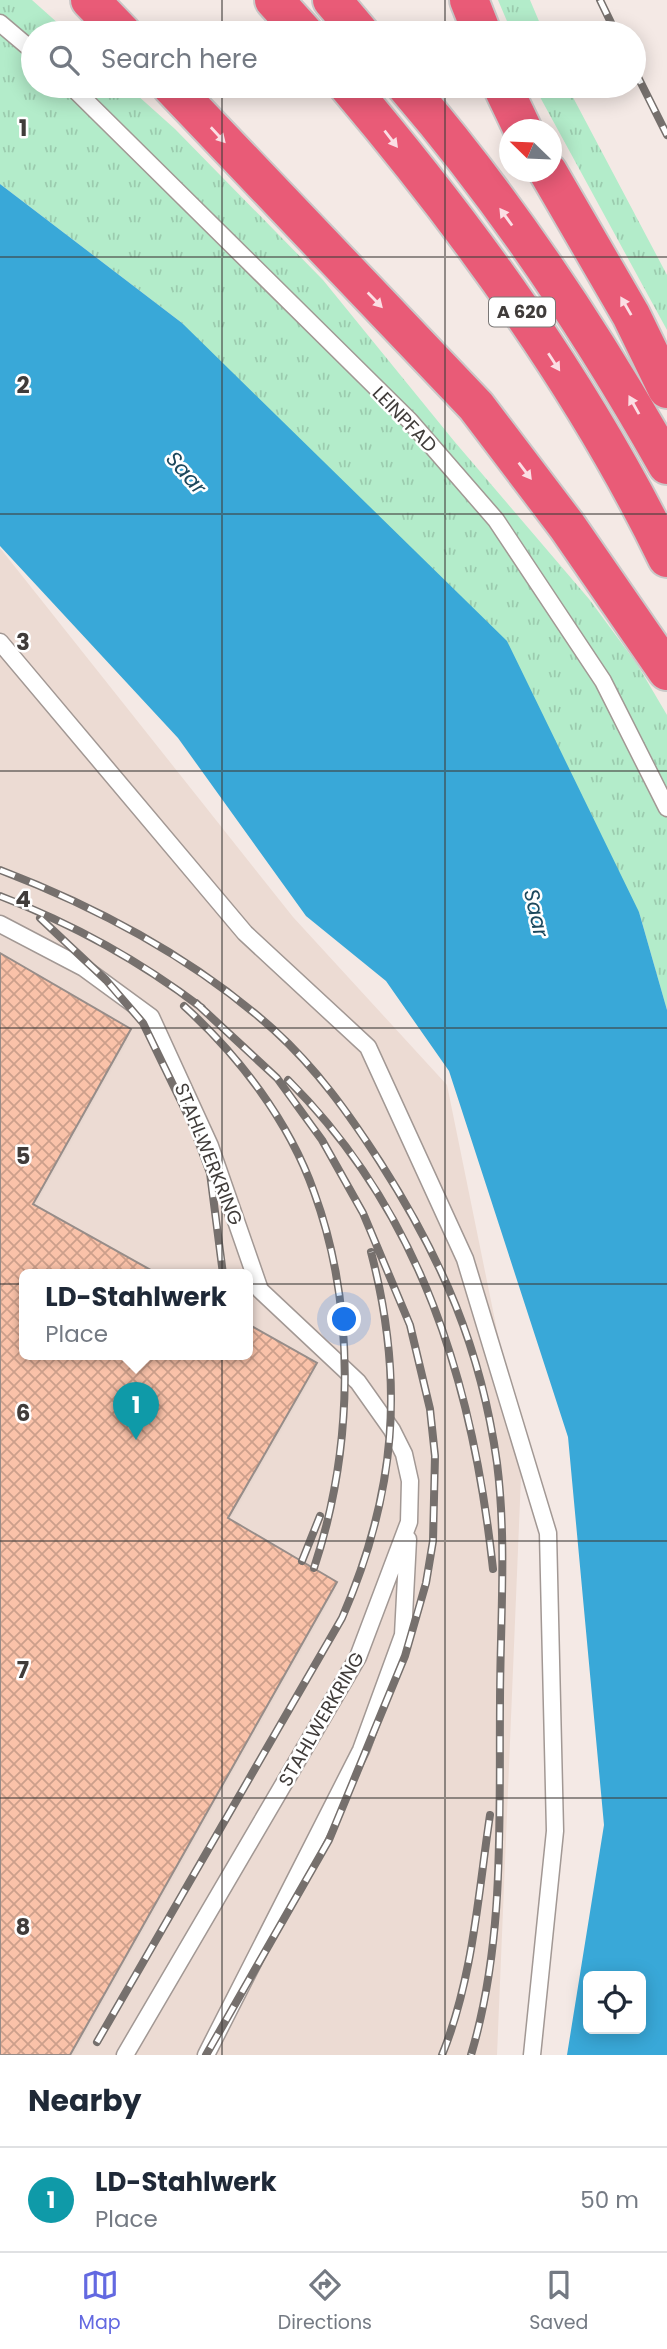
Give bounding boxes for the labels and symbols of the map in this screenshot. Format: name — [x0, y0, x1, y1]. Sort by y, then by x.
text: 1 — [19, 112, 27, 144]
north arrow — [499, 119, 562, 182]
one-way arrow — [210, 126, 226, 143]
one-way arrow — [384, 129, 399, 147]
one-way arrow — [500, 208, 514, 226]
one-way arrow — [367, 291, 383, 308]
one-way arrow — [620, 297, 632, 316]
road number: A 620 — [489, 298, 555, 326]
one-way arrow — [548, 352, 561, 372]
text: 2 — [16, 369, 30, 401]
street label: LEINPFAD — [366, 380, 443, 459]
one-way arrow — [628, 396, 640, 415]
water label: Saar — [160, 445, 214, 501]
one-way arrow — [518, 461, 533, 479]
text: 3 — [16, 626, 30, 658]
text: 4 — [15, 883, 31, 915]
water label: Saar — [517, 886, 556, 941]
street label: STAHLWERKRING — [168, 1079, 249, 1229]
text: 5 — [16, 1140, 30, 1172]
your location — [327, 1302, 361, 1336]
pin: 1 — [113, 1382, 159, 1440]
text: 6 — [16, 1397, 30, 1429]
street label: STAHLWERKRING — [272, 1647, 371, 1791]
text: 7 — [17, 1654, 29, 1686]
text: 8 — [16, 1911, 30, 1943]

